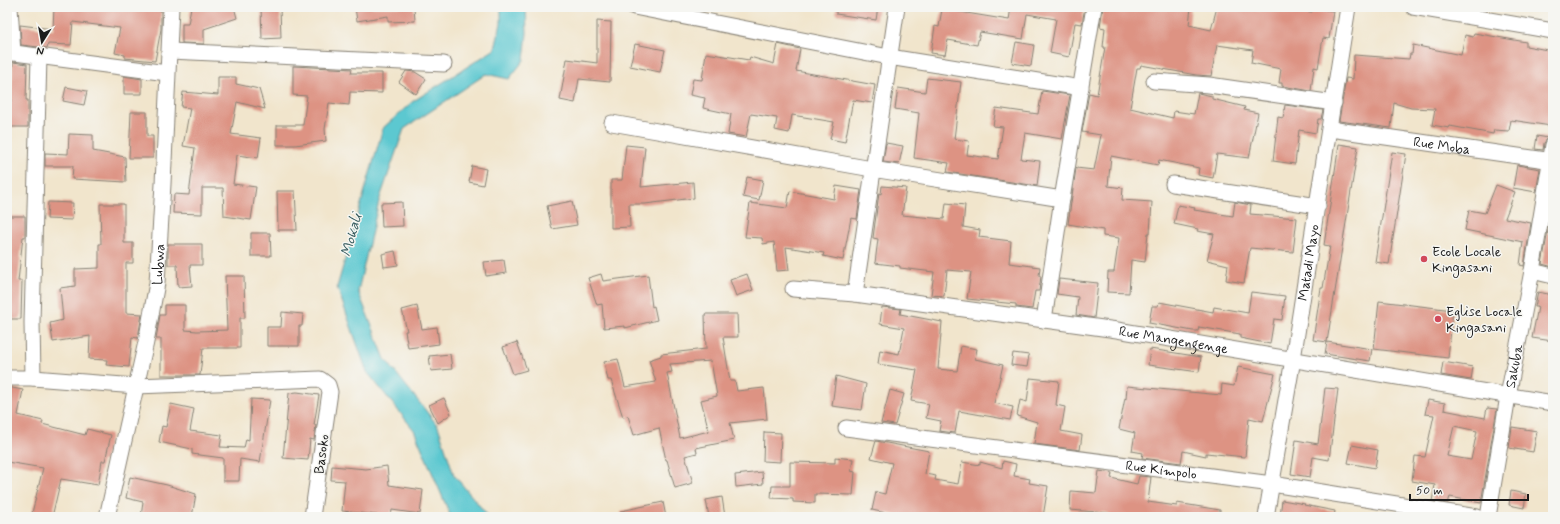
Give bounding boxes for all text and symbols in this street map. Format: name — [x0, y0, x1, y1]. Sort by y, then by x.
north arrow — [22, 22, 62, 62]
text: N — [35, 43, 45, 58]
street label: Rue Moba — [1412, 133, 1471, 159]
water label: Mokali — [337, 209, 368, 259]
street label: Matadi Mayo — [1294, 223, 1324, 302]
street label: Lubwa — [149, 243, 169, 285]
place label: Ecole Locale Kingasani — [1432, 243, 1502, 278]
marker: Ecole Locale Kingasani — [1419, 254, 1429, 264]
place label: Eglise Locale Kingasani — [1446, 303, 1523, 338]
marker: Eglise Locale Kingasani — [1433, 314, 1443, 324]
street label: Rue Mangengenge — [1117, 322, 1230, 359]
street label: Sakuba — [1502, 342, 1528, 390]
street label: Basoko — [310, 433, 334, 475]
street label: Rue Kimpolo — [1124, 457, 1198, 484]
scale bar — [1410, 476, 1528, 502]
text: 50 m — [1416, 483, 1443, 499]

